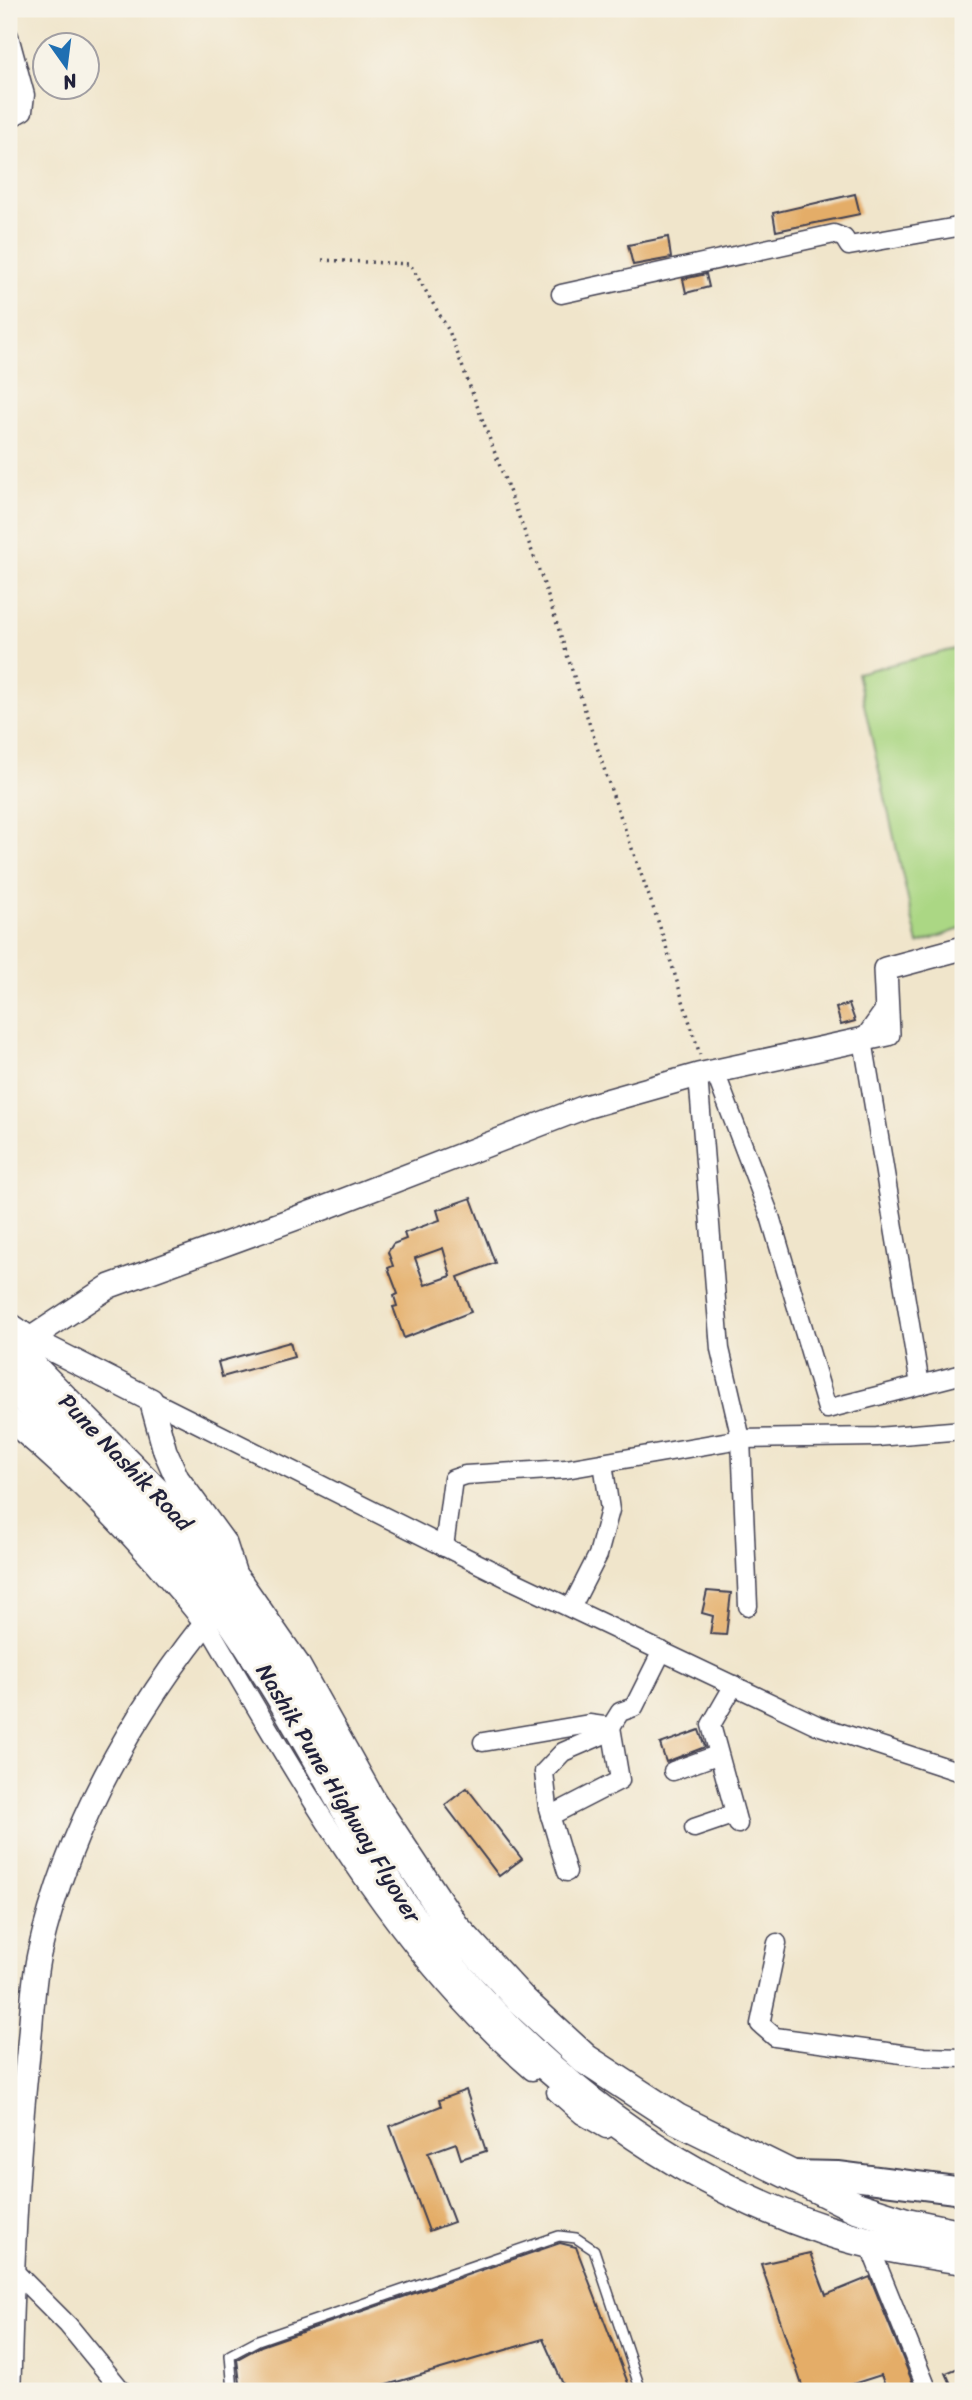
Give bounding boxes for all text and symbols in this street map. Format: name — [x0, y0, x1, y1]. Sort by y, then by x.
north arrow — [32, 32, 102, 102]
text: N — [59, 64, 81, 100]
street label: Pune Nashik Road — [48, 1383, 204, 1543]
street label: Nashik Pune Highway Flyover — [244, 1655, 434, 1933]

